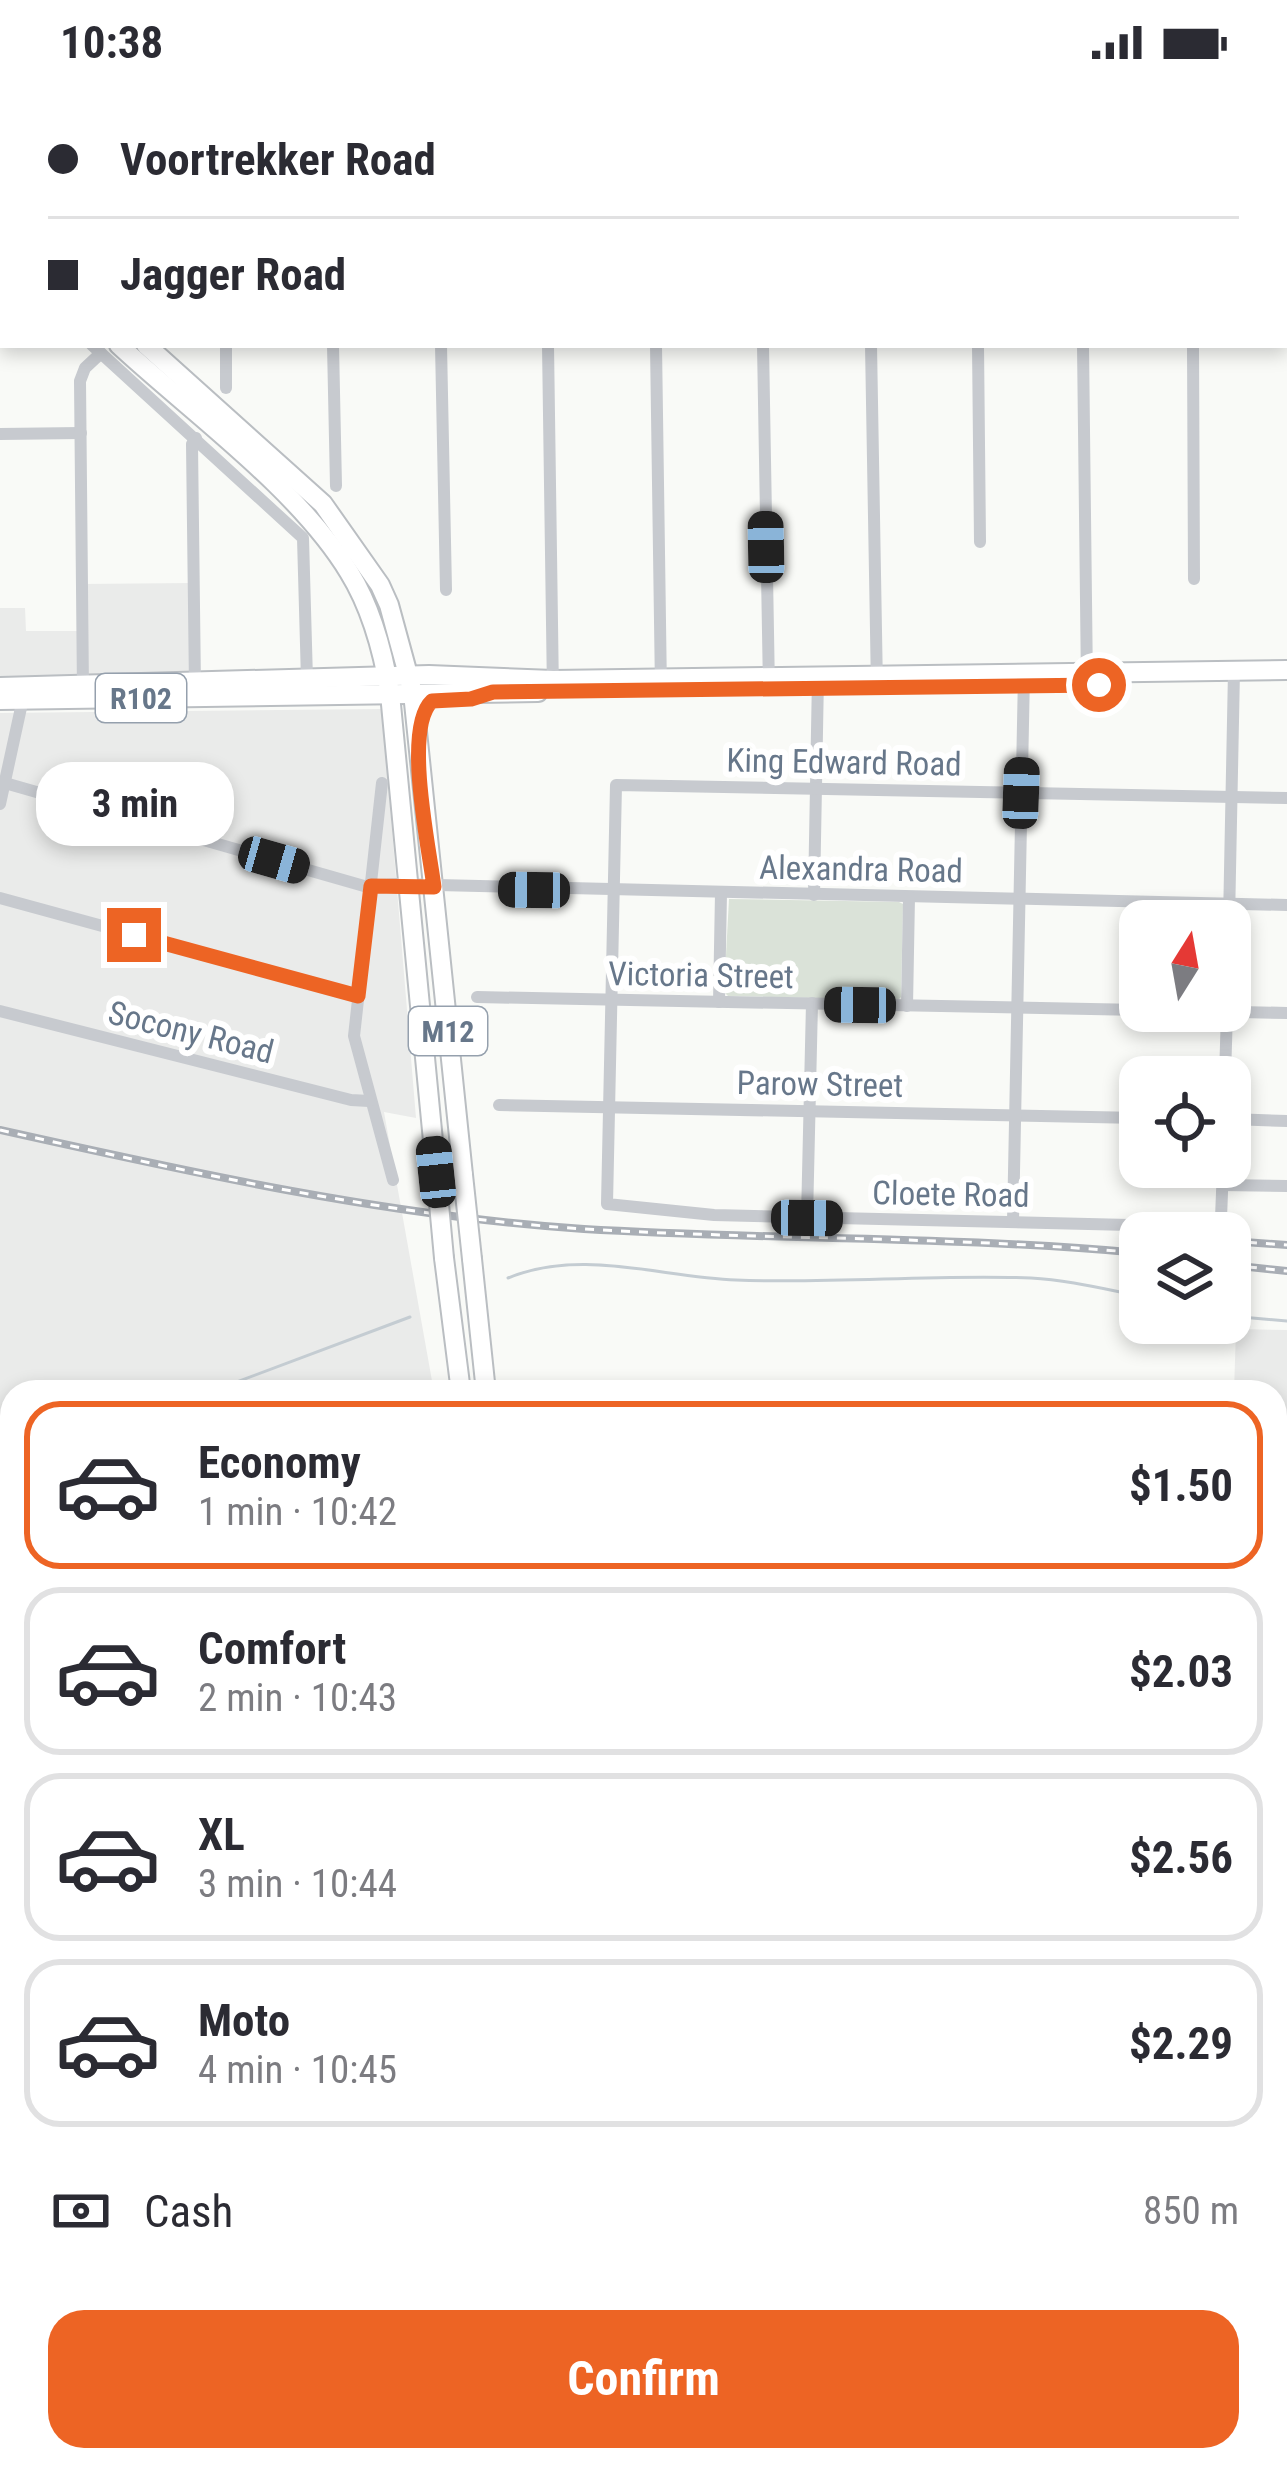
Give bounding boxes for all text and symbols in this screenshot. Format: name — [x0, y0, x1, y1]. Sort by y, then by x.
text: 10:38 — [60, 16, 163, 69]
text: Voortrekker Road — [120, 133, 436, 186]
text: Jagger Road — [120, 248, 346, 301]
car — [747, 511, 785, 583]
route start — [1072, 658, 1126, 712]
road number: R102 — [96, 674, 186, 722]
street label: King Edward Road — [726, 740, 962, 784]
car — [1002, 756, 1040, 830]
callout: 3 min — [35, 761, 233, 845]
text: 3 min — [92, 781, 178, 827]
car — [234, 833, 314, 887]
street label: Alexandra Road — [759, 848, 963, 890]
car — [498, 871, 570, 909]
north arrow — [1119, 900, 1251, 1032]
map controls — [1119, 900, 1251, 1344]
route end — [107, 908, 161, 962]
street label: Victoria Street — [608, 954, 794, 996]
car — [824, 986, 896, 1024]
street label: Socony Road — [104, 993, 278, 1071]
road number: M12 — [409, 1007, 487, 1055]
button: locate — [1119, 1056, 1251, 1188]
street label: Parow Street — [736, 1063, 904, 1105]
car — [414, 1134, 458, 1210]
street label: Cloete Road — [872, 1173, 1030, 1215]
car — [771, 1199, 843, 1237]
button: layers — [1119, 1212, 1251, 1344]
icon: car — [54, 1431, 162, 1539]
text: Economy — [198, 1436, 361, 1489]
text: $1.50 — [1129, 1459, 1233, 1512]
text: 1 min · 10:42 — [198, 1489, 397, 1535]
icon: car — [54, 1617, 162, 1725]
text: Comfort — [198, 1622, 346, 1675]
text: $2.03 — [1129, 1645, 1233, 1698]
text: 2 min · 10:43 — [198, 1675, 397, 1721]
icon: car — [54, 1803, 162, 1911]
text: XL — [198, 1808, 245, 1861]
text: $2.56 — [1129, 1831, 1233, 1884]
text: 3 min · 10:44 — [198, 1861, 397, 1907]
icon: car — [54, 1989, 162, 2097]
text: Moto — [198, 1994, 290, 2047]
text: $2.29 — [1129, 2017, 1233, 2070]
text: 4 min · 10:45 — [198, 2047, 397, 2093]
icon: cash — [48, 2178, 114, 2244]
text: Cash — [144, 2185, 233, 2238]
text: 850 m — [1143, 2188, 1239, 2234]
button: Confirm — [48, 2310, 1239, 2448]

